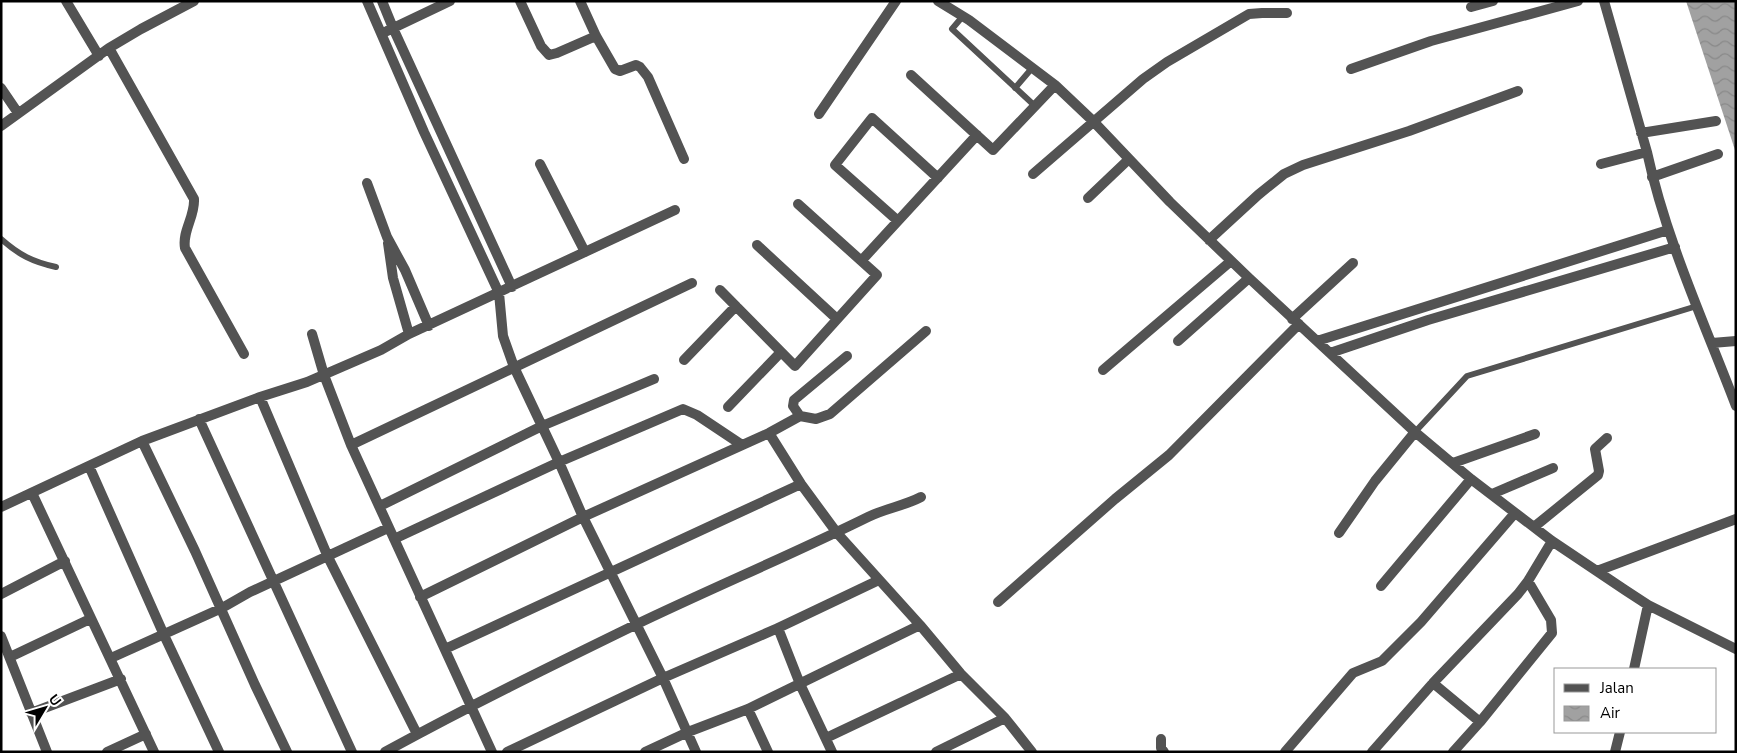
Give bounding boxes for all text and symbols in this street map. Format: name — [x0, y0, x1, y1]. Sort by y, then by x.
legend — [1554, 668, 1717, 733]
text: Jalan — [1599, 678, 1634, 698]
north arrow — [20, 683, 70, 733]
text: U — [44, 690, 66, 710]
text: Air — [1600, 703, 1620, 723]

